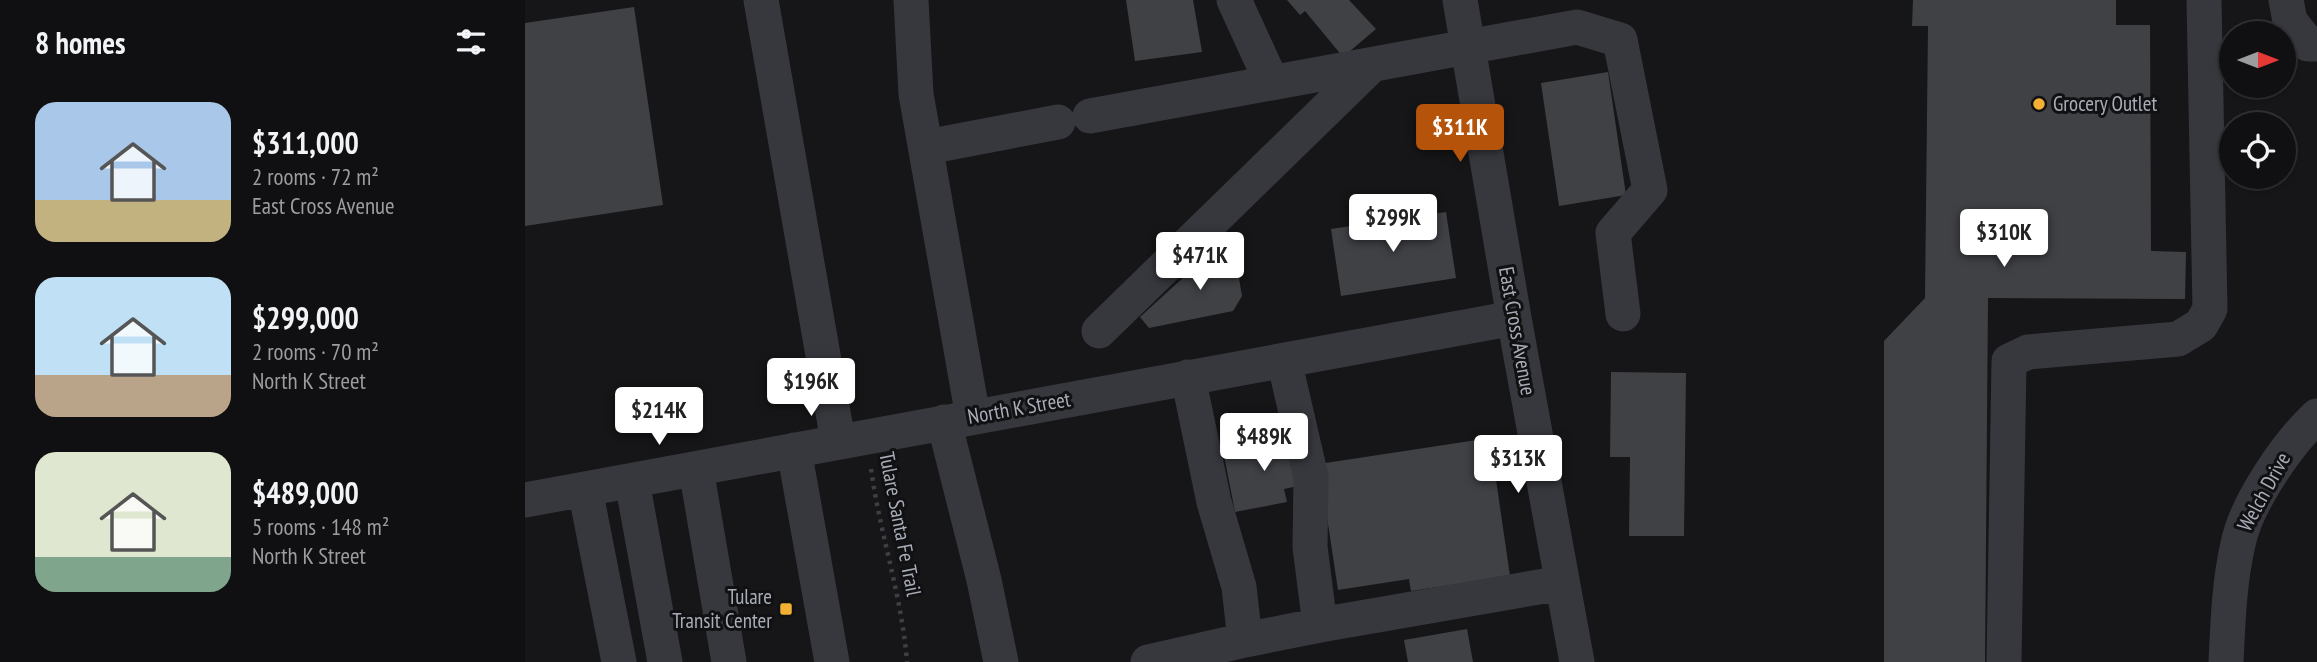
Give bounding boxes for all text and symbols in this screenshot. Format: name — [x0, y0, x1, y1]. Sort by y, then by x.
north arrow — [2219, 21, 2296, 98]
map controls — [2219, 21, 2296, 189]
text: 8 homes — [35, 23, 126, 62]
icon: filters — [452, 23, 490, 61]
place label: Grocery Outlet — [2053, 90, 2157, 117]
marker: Grocery Outlet — [2031, 96, 2047, 112]
pin: $311K — [1411, 104, 1509, 164]
text: $311K — [1432, 112, 1488, 141]
button: locate — [2219, 112, 2296, 189]
text: $311,000 — [252, 123, 359, 162]
icon: home — [91, 130, 175, 214]
text: 2 rooms · 72 m² — [252, 162, 379, 191]
text: East Cross Avenue — [252, 191, 395, 220]
pin: $299K — [1344, 194, 1442, 254]
text: $299K — [1365, 202, 1421, 231]
pin: $310K — [1955, 210, 2053, 269]
text: $310K — [1976, 217, 2032, 246]
pin: $471K — [1151, 232, 1249, 292]
text: $471K — [1172, 240, 1228, 269]
street label: East Cross Avenue — [1493, 265, 1542, 397]
text: $299,000 — [252, 298, 359, 337]
icon: home — [91, 305, 175, 389]
text: 2 rooms · 70 m² — [252, 337, 379, 366]
pin: $196K — [762, 358, 860, 418]
text: North K Street — [252, 366, 366, 395]
text: $196K — [783, 366, 839, 395]
street label: North K Street — [965, 385, 1073, 430]
pin: $214K — [610, 388, 708, 447]
text: $214K — [631, 395, 687, 424]
pin: $489K — [1215, 414, 1313, 473]
text: $489K — [1236, 421, 1292, 450]
pin: $313K — [1469, 435, 1567, 495]
text: $313K — [1490, 443, 1546, 472]
street label: Welch Drive — [2231, 447, 2296, 536]
street label: Tulare Santa Fe Trail — [873, 449, 928, 599]
text: $489,000 — [252, 473, 359, 512]
icon: home — [91, 480, 175, 564]
text: 5 rooms · 148 m² — [252, 512, 389, 541]
text: North K Street — [252, 541, 366, 570]
place label: Tulare Transit Center — [672, 583, 772, 634]
marker: Tulare Transit Center — [778, 601, 794, 617]

